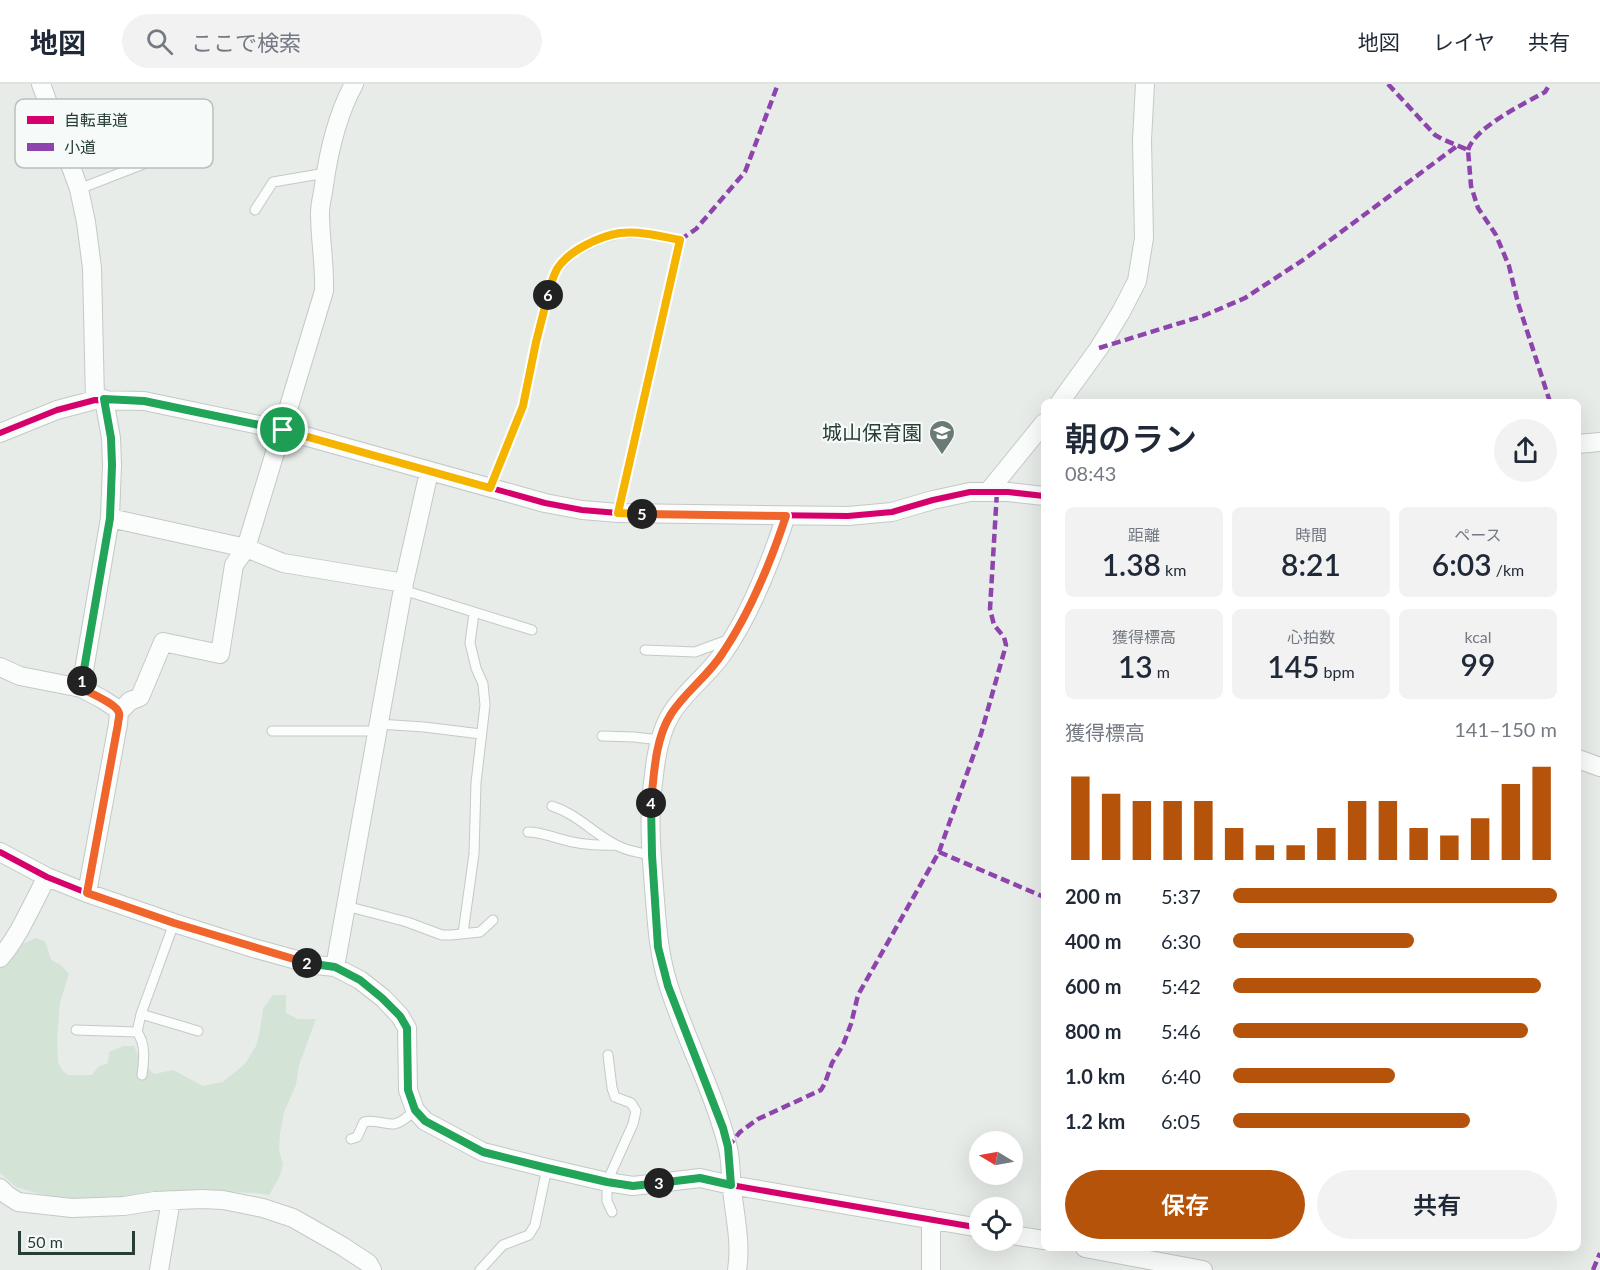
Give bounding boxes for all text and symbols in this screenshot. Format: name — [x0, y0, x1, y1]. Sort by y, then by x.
search box — [122, 14, 542, 68]
text: 地図 — [30, 25, 86, 59]
icon: search — [143, 25, 176, 58]
text: ここで検索 — [191, 29, 301, 56]
text: 地図 — [1358, 29, 1400, 54]
text: レイヤ — [1433, 29, 1495, 54]
text: 共有 — [1528, 29, 1570, 54]
legend — [15, 99, 213, 168]
text: 自転車道 — [64, 110, 128, 129]
text: 小道 — [64, 137, 96, 156]
pin: 6 — [533, 280, 563, 310]
text: 6 — [543, 285, 553, 304]
pin — [257, 404, 308, 455]
icon: arrive — [266, 413, 299, 446]
school or university icon: 城山保育園 — [927, 418, 957, 456]
text: 朝のラン — [1065, 418, 1197, 458]
button: share — [1494, 419, 1557, 482]
place label: 城山保育園 — [822, 420, 922, 444]
text: 08:43 — [1065, 461, 1116, 485]
pin: 5 — [627, 499, 657, 529]
text: 5 — [637, 504, 647, 523]
text: 距離 — [1128, 525, 1160, 544]
text: 時間 — [1295, 525, 1327, 544]
text: ペース — [1454, 525, 1502, 544]
text: 1.38 — [1102, 546, 1161, 582]
text: 8:21 — [1281, 546, 1341, 582]
text: 6:03 — [1432, 546, 1492, 582]
text: km — [1161, 560, 1186, 579]
text: /km — [1492, 560, 1524, 579]
text: 獲得標高 — [1112, 627, 1176, 646]
text: 心拍数 — [1287, 627, 1335, 646]
text: kcal — [1464, 627, 1492, 646]
text: 99 — [1461, 646, 1495, 682]
text: 13 — [1118, 648, 1153, 684]
text: 145 — [1267, 648, 1320, 684]
text: m — [1153, 662, 1170, 681]
text: bpm — [1320, 662, 1355, 681]
pin: 1 — [67, 666, 97, 696]
text: 1 — [77, 671, 87, 690]
text: 141–150 m — [1454, 717, 1557, 741]
text: 獲得標高 — [1065, 720, 1145, 744]
pin: 4 — [636, 788, 666, 818]
text: 4 — [646, 793, 656, 812]
text: 200 m — [1065, 884, 1121, 908]
text: 5:37 — [1161, 884, 1201, 908]
text: 400 m — [1065, 929, 1121, 953]
text: 6:30 — [1161, 929, 1201, 953]
pin: 2 — [292, 948, 322, 978]
text: 2 — [302, 953, 312, 972]
text: 600 m — [1065, 974, 1121, 998]
text: 5:42 — [1161, 974, 1201, 998]
text: 800 m — [1065, 1019, 1121, 1043]
text: 5:46 — [1161, 1019, 1201, 1043]
text: 1.0 km — [1065, 1064, 1125, 1088]
text: 6:40 — [1161, 1064, 1201, 1088]
text: 1.2 km — [1065, 1109, 1125, 1133]
text: 6:05 — [1161, 1109, 1201, 1133]
north arrow — [969, 1131, 1023, 1185]
map controls — [969, 1131, 1023, 1251]
pin: 3 — [644, 1168, 674, 1198]
button: 保存 — [1065, 1170, 1305, 1239]
button: 共有 — [1317, 1170, 1557, 1239]
text: 3 — [654, 1173, 664, 1192]
button: locate — [969, 1197, 1023, 1251]
scale bar — [18, 1228, 135, 1256]
text: 50 m — [27, 1232, 63, 1251]

